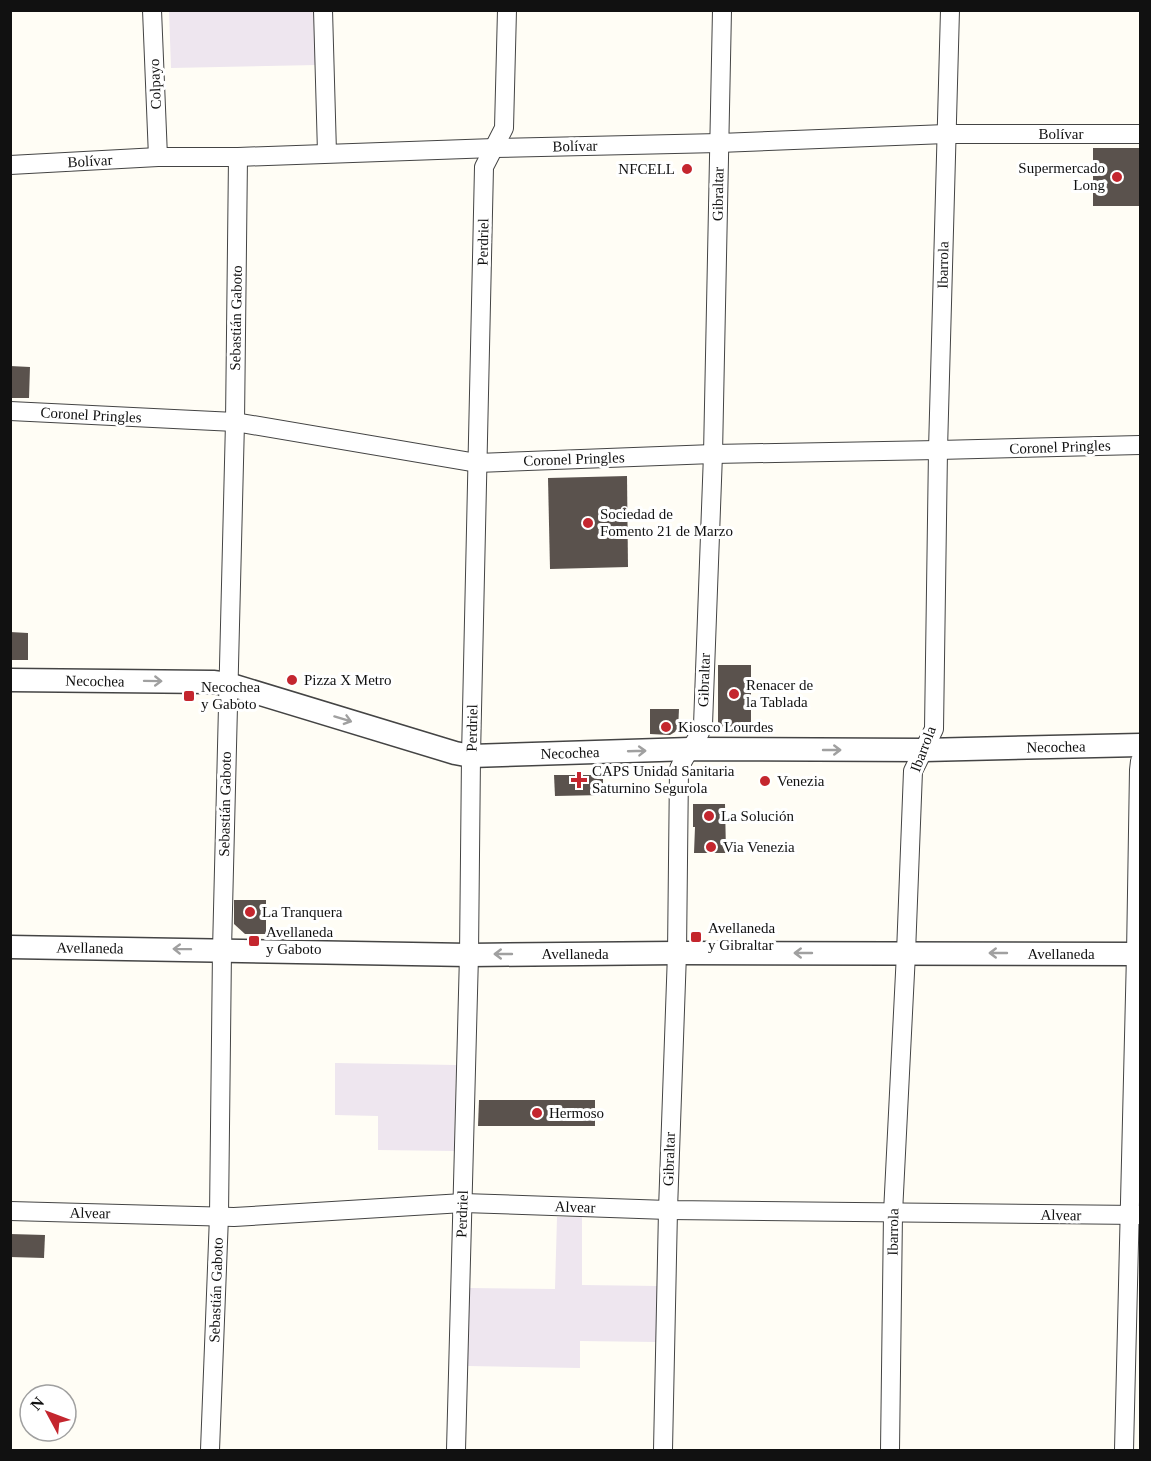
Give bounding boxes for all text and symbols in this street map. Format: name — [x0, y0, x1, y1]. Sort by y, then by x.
street label: Colpayo — [146, 58, 164, 110]
street label: Bolívar — [1039, 126, 1084, 142]
street label: Bolívar — [552, 138, 598, 154]
street label: Bolívar — [67, 152, 113, 170]
place label: Supermercado Long — [1018, 160, 1105, 193]
place label: NFCELL — [618, 161, 675, 177]
marker: NFCELL — [680, 162, 694, 176]
street label: Gibraltar — [710, 167, 726, 221]
marker: Supermercado Long — [1110, 170, 1124, 184]
street label: Perdriel — [475, 218, 491, 266]
street label: Ibarrola — [935, 241, 951, 289]
street label: Sebastián Gaboto — [227, 265, 245, 371]
street label: Coronel Pringles — [40, 404, 142, 426]
street label: Coronel Pringles — [1009, 437, 1111, 457]
street label: Coronel Pringles — [523, 449, 625, 469]
place label: Sociedad de Fomento 21 de Marzo — [600, 506, 733, 539]
marker: Sociedad de Fomento 21 de Marzo — [581, 516, 595, 530]
street label: Gibraltar — [695, 653, 713, 707]
street label: Necochea — [65, 672, 125, 690]
place label: Pizza X Metro — [304, 672, 391, 688]
marker: Pizza X Metro — [285, 673, 299, 687]
one-way arrow — [142, 676, 162, 687]
place label: Renacer de la Tablada — [746, 677, 813, 710]
place label: Necochea y Gaboto — [201, 679, 260, 712]
marker: Renacer de la Tablada — [727, 687, 741, 701]
marker: Necochea y Gaboto — [182, 689, 196, 703]
street label: Perdriel — [464, 704, 480, 752]
one-way arrow — [333, 714, 352, 725]
place label: Kiosco Lourdes — [678, 719, 774, 735]
marker: Kiosco Lourdes — [659, 720, 673, 734]
street label: Ibarrola — [907, 724, 939, 774]
street label: Necochea — [1026, 738, 1086, 756]
street label: Necochea — [540, 744, 600, 762]
one-way arrow — [822, 744, 842, 756]
one-way arrow — [627, 745, 647, 757]
street label: Sebastián Gaboto — [216, 751, 234, 857]
place label: CAPS Unidad Sanitaria Saturnino Segurola — [592, 763, 735, 796]
marker: CAPS Unidad Sanitaria Saturnino Segurola — [570, 771, 588, 789]
place label: Venezia — [777, 773, 825, 789]
marker: Venezia — [758, 774, 772, 788]
place label: La Solución — [721, 808, 794, 824]
marker: La Solución — [702, 809, 716, 823]
place label: Via Venezia — [723, 839, 795, 855]
marker: Via Venezia — [704, 840, 718, 854]
place label: La Tranquera — [262, 904, 343, 920]
marker: La Tranquera — [243, 905, 257, 919]
place label: Avellaneda y Gibraltar — [708, 920, 776, 953]
place label: Avellaneda y Gaboto — [266, 924, 334, 957]
marker: Avellaneda y Gibraltar — [689, 930, 703, 944]
marker: Avellaneda y Gaboto — [247, 934, 261, 948]
street label: Avellaneda — [56, 939, 124, 957]
one-way arrow — [173, 944, 193, 955]
street label: Avellaneda — [541, 946, 609, 962]
street label: Avellaneda — [1027, 946, 1095, 962]
one-way arrow — [794, 947, 814, 959]
one-way arrow — [989, 947, 1009, 959]
one-way arrow — [494, 949, 514, 960]
place label: Hermoso — [549, 1105, 604, 1121]
marker: Hermoso — [530, 1106, 544, 1120]
street label: Gibraltar — [660, 1132, 678, 1186]
street label: Perdriel — [453, 1190, 471, 1238]
street label: Alvear — [554, 1198, 596, 1216]
street label: Alvear — [69, 1205, 111, 1221]
street label: Alvear — [1040, 1207, 1082, 1223]
street label: Ibarrola — [885, 1208, 901, 1256]
street label: Sebastián Gaboto — [206, 1237, 226, 1343]
north arrow — [18, 1383, 78, 1443]
text: N — [27, 1393, 48, 1413]

